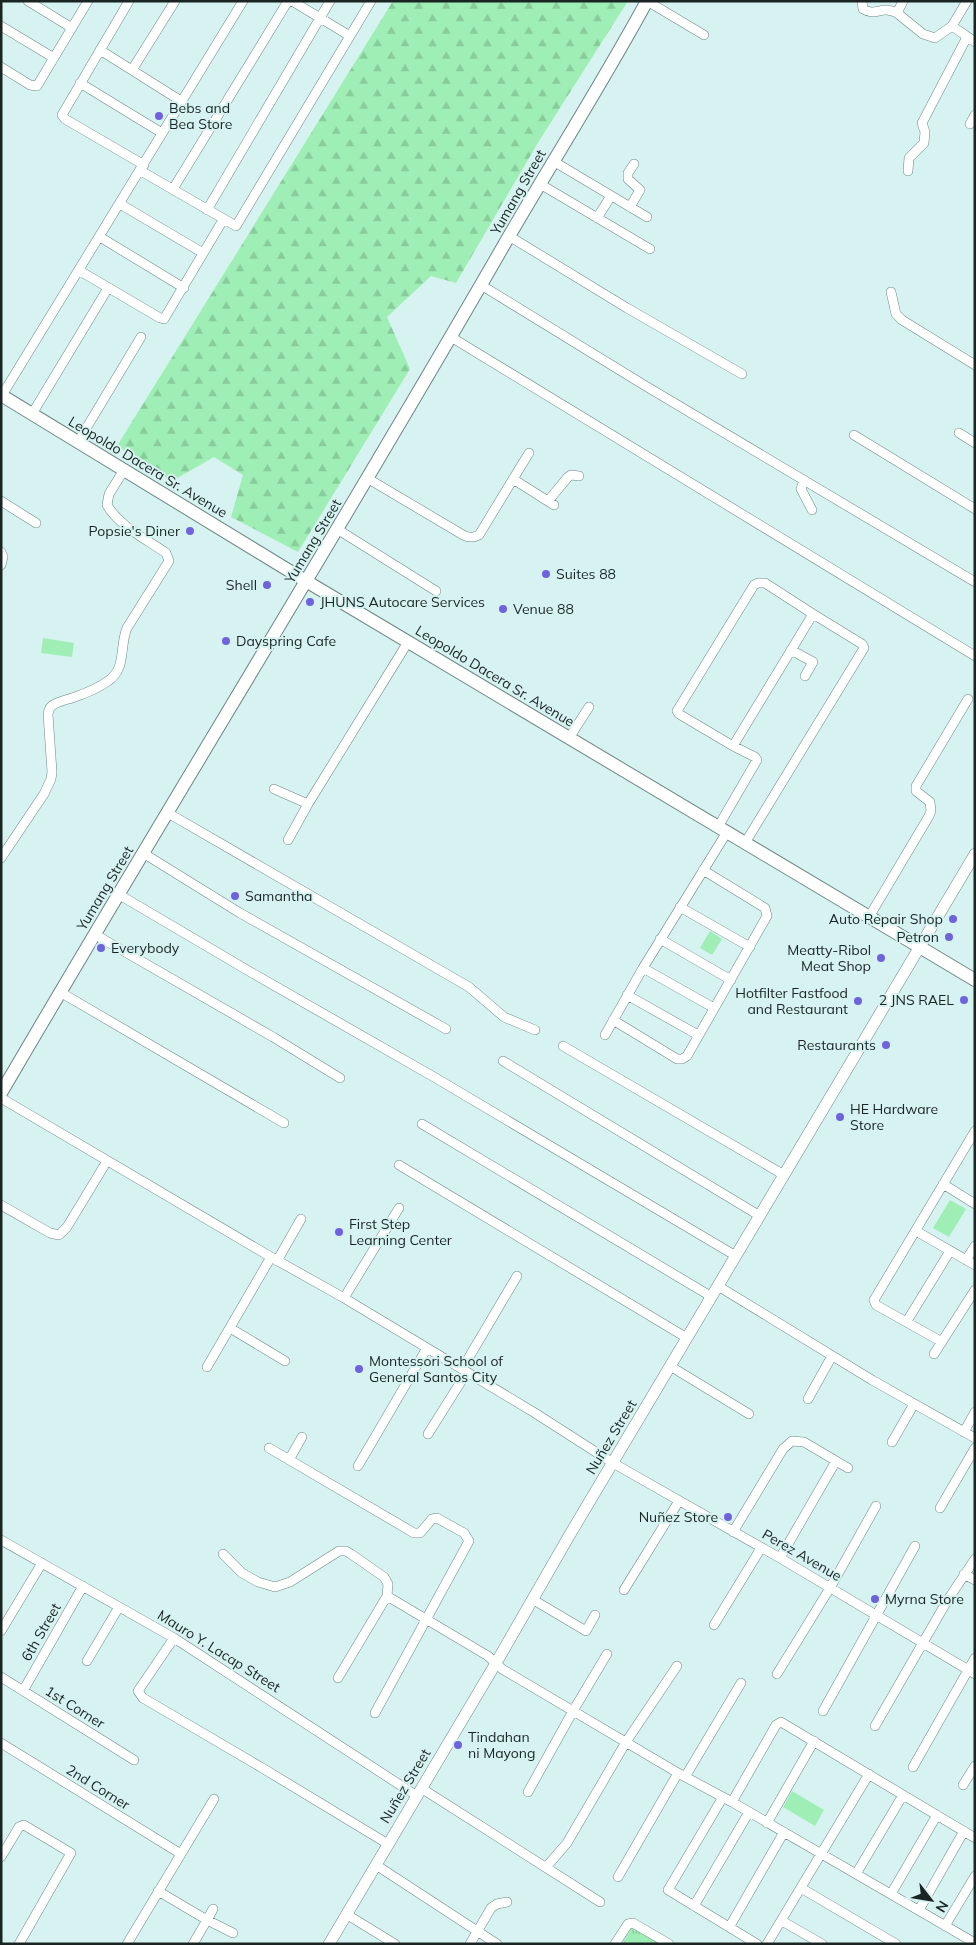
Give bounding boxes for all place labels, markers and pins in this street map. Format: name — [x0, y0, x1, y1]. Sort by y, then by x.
place label: Bebs and Bea Store — [169, 99, 232, 133]
marker: Bebs and Bea Store — [153, 110, 165, 122]
place label: Popsie's Diner — [89, 522, 181, 540]
marker: Popsie's Diner — [184, 525, 196, 537]
place label: Suites 88 — [556, 565, 616, 583]
marker: Suites 88 — [540, 568, 552, 580]
place label: Shell — [226, 576, 257, 594]
marker: Shell — [261, 579, 273, 591]
place label: JHUNS Autocare Services — [320, 593, 485, 611]
marker: JHUNS Autocare Services — [304, 596, 316, 608]
place label: Venue 88 — [513, 600, 574, 618]
marker: Venue 88 — [497, 603, 509, 615]
place label: Dayspring Cafe — [236, 632, 336, 650]
marker: Dayspring Cafe — [220, 635, 232, 647]
place label: Samantha — [245, 887, 313, 905]
marker: Samantha — [229, 890, 241, 902]
place label: Auto Repair Shop — [829, 910, 943, 928]
marker: Auto Repair Shop — [947, 913, 959, 925]
place label: Petron — [896, 928, 939, 946]
marker: Petron — [943, 931, 955, 943]
place label: Everybody — [111, 939, 180, 957]
place label: Meatty-Ribol Meat Shop — [787, 941, 871, 975]
marker: Everybody — [95, 942, 107, 954]
marker: Meatty-Ribol Meat Shop — [875, 952, 887, 964]
place label: Hotfilter Fastfood and Restaurant — [735, 984, 848, 1018]
place label: 2 JNS RAEL — [879, 991, 954, 1009]
marker: 2 JNS RAEL — [958, 994, 970, 1006]
marker: Hotfilter Fastfood and Restaurant — [852, 995, 864, 1007]
place label: Restaurants — [797, 1036, 876, 1054]
marker: Restaurants — [880, 1039, 892, 1051]
place label: HE Hardware Store — [850, 1100, 938, 1134]
marker: HE Hardware Store — [834, 1111, 846, 1123]
place label: First Step Learning Center — [349, 1215, 453, 1249]
marker: First Step Learning Center — [333, 1226, 345, 1238]
place label: Montessori School of General Santos City — [369, 1352, 503, 1386]
marker: Montessori School of General Santos City — [353, 1363, 365, 1375]
place label: Nuñez Store — [639, 1508, 718, 1526]
marker: Nuñez Store — [722, 1511, 734, 1523]
place label: Myrna Store — [885, 1590, 964, 1608]
marker: Myrna Store — [869, 1593, 881, 1605]
place label: Tindahan ni Mayong — [468, 1728, 536, 1762]
marker: Tindahan ni Mayong — [452, 1739, 464, 1751]

